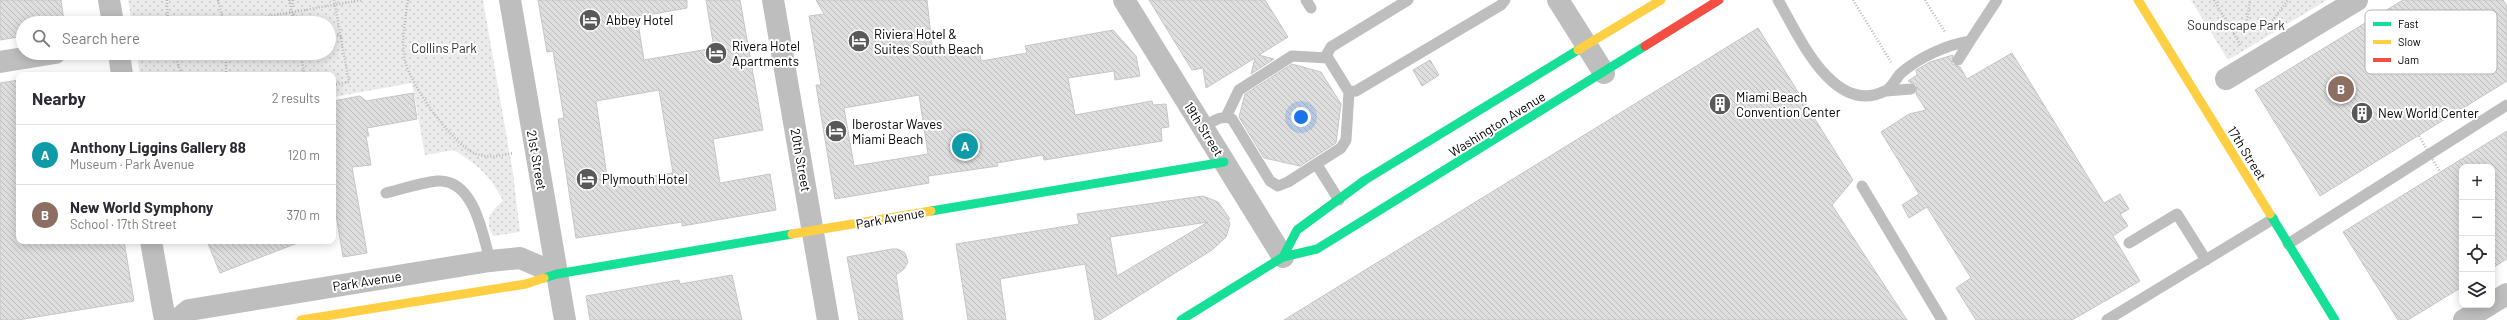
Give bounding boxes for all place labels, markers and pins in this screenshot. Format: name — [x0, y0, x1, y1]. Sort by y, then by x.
hotel icon: Abbey Hotel — [577, 7, 603, 33]
place label: Abbey Hotel — [606, 12, 673, 28]
place label: Riviera Hotel & Suites South Beach — [874, 26, 984, 57]
hotel icon: Riviera Hotel & Suites South Beach — [846, 28, 872, 54]
place label: Rivera Hotel Apartments — [732, 38, 800, 69]
hotel icon: Rivera Hotel Apartments — [703, 40, 729, 66]
pin: B — [2328, 74, 2354, 104]
place label: Miami Beach Convention Center — [1736, 89, 1841, 120]
building icon: Miami Beach Convention Center — [1707, 91, 1733, 117]
building icon: New World Center — [2349, 100, 2375, 126]
place label: New World Center — [2378, 105, 2479, 121]
place label: Iberostar Waves Miami Beach — [852, 116, 942, 147]
hotel icon: Iberostar Waves Miami Beach — [823, 118, 849, 144]
pin: A — [952, 131, 978, 161]
hotel icon: Plymouth Hotel — [574, 166, 600, 192]
place label: Plymouth Hotel — [602, 171, 688, 187]

